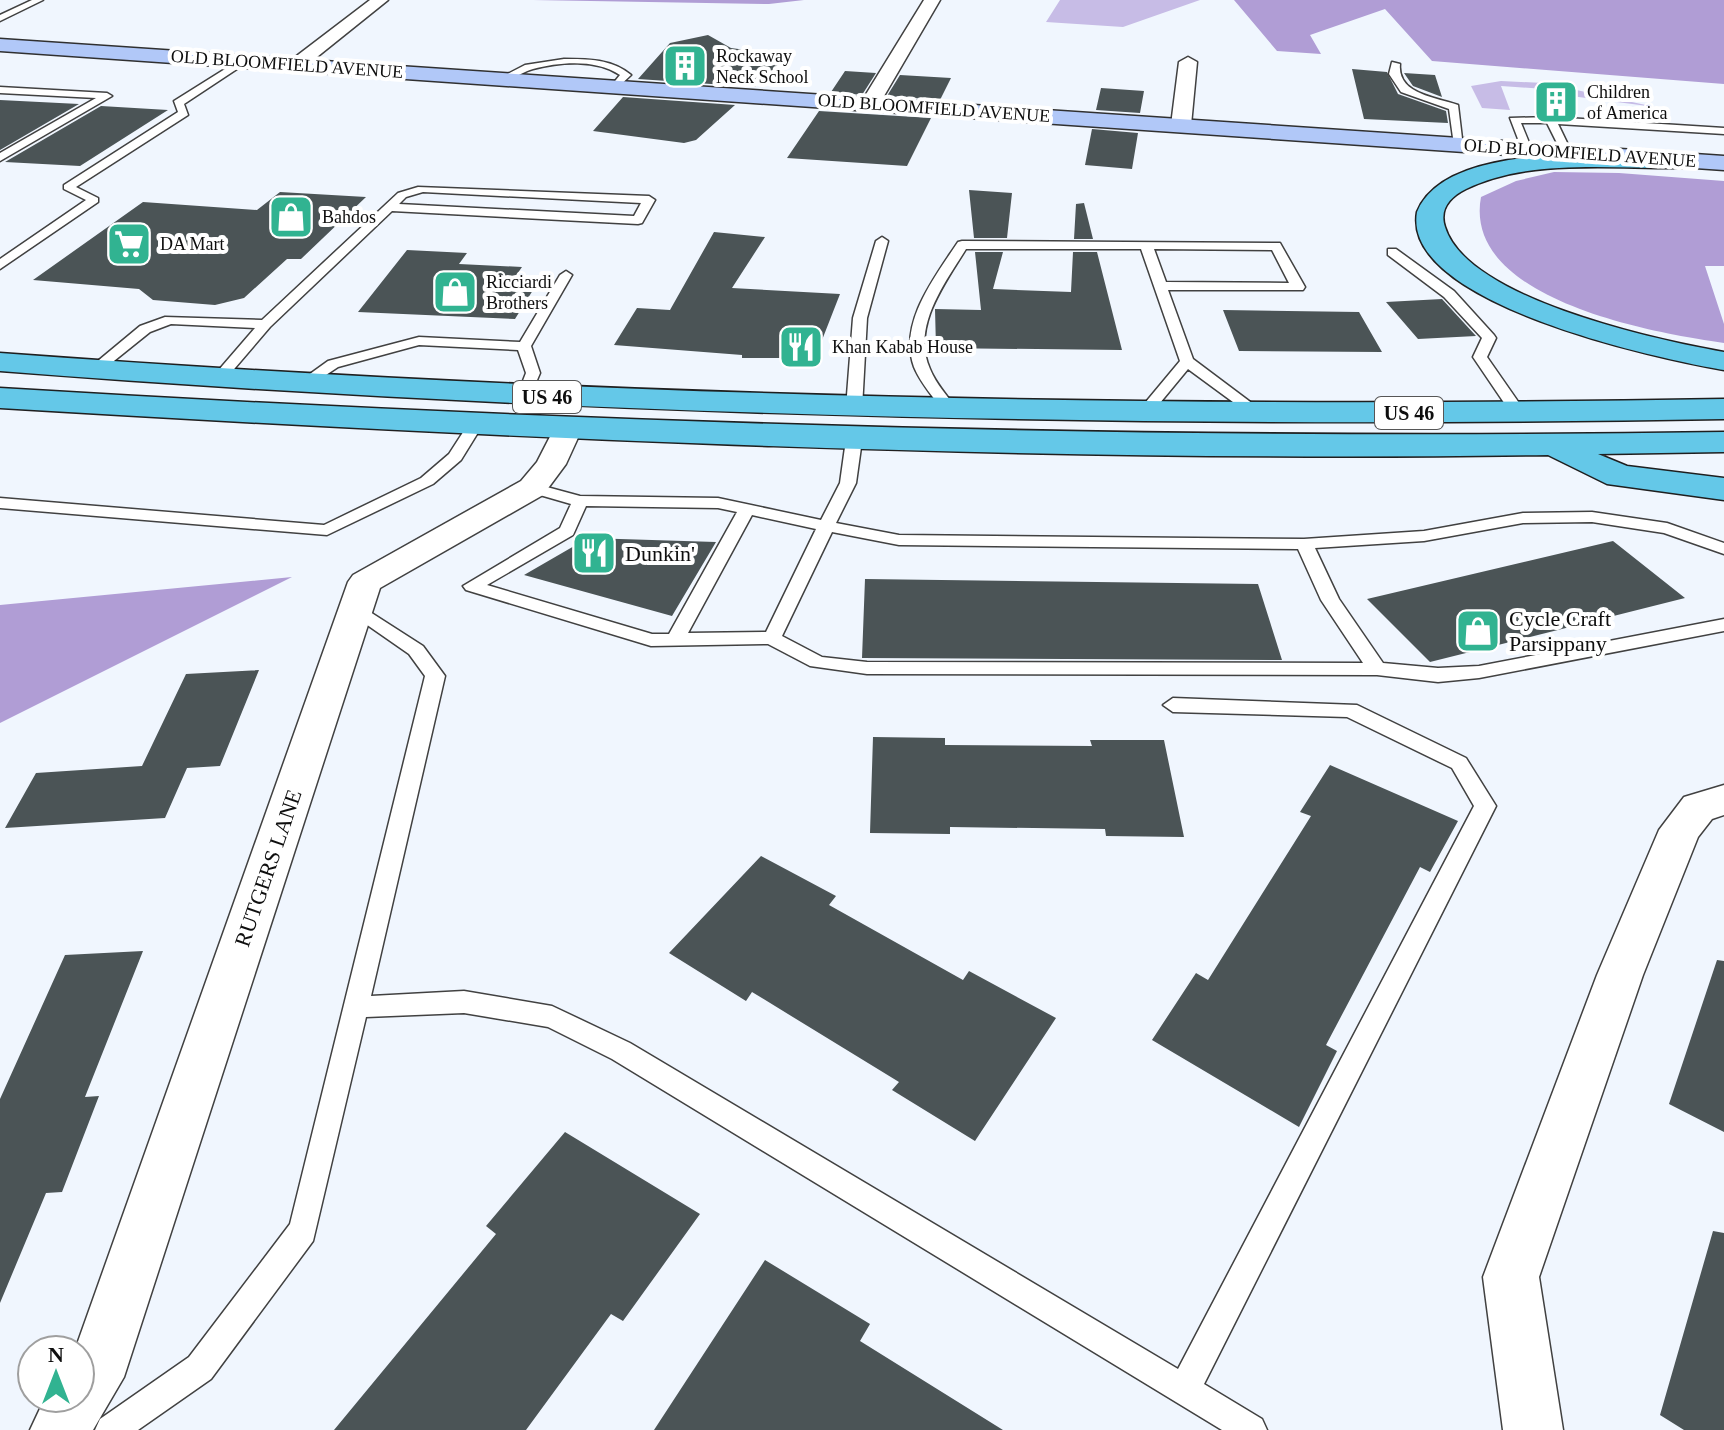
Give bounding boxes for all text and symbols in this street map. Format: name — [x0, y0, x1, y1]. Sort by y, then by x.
building icon: Rockaway Neck School — [661, 42, 709, 90]
street label: OLD BLOOMFIELD AVENUE — [170, 46, 404, 82]
place label: Rockaway Neck School — [716, 46, 808, 87]
building icon: Children of America — [1532, 78, 1580, 126]
place label: Children of America — [1587, 82, 1667, 123]
street label: OLD BLOOMFIELD AVENUE — [817, 90, 1051, 126]
street label: OLD BLOOMFIELD AVENUE — [1463, 135, 1697, 171]
shop icon: Bahdos — [267, 193, 315, 241]
place label: Bahdos — [322, 207, 376, 227]
supermarket icon: DA Mart — [105, 220, 153, 268]
place label: DA Mart — [160, 234, 225, 254]
shop icon: Ricciardi Brothers — [431, 268, 479, 316]
place label: Ricciardi Brothers — [486, 272, 552, 313]
restaurant icon: Khan Kabab House — [777, 323, 825, 371]
place label: Khan Kabab House — [832, 337, 973, 357]
road number: US 46 — [513, 381, 581, 413]
road number: US 46 — [1375, 397, 1443, 429]
restaurant icon: Dunkin' — [570, 529, 618, 577]
place label: Dunkin' — [625, 541, 695, 566]
place label: Cycle Craft Parsippany — [1509, 606, 1611, 656]
shop icon: Cycle Craft Parsippany — [1454, 607, 1502, 655]
street label: RUTGERS LANE — [229, 786, 307, 950]
north arrow — [16, 1334, 96, 1414]
text: N — [48, 1342, 64, 1367]

